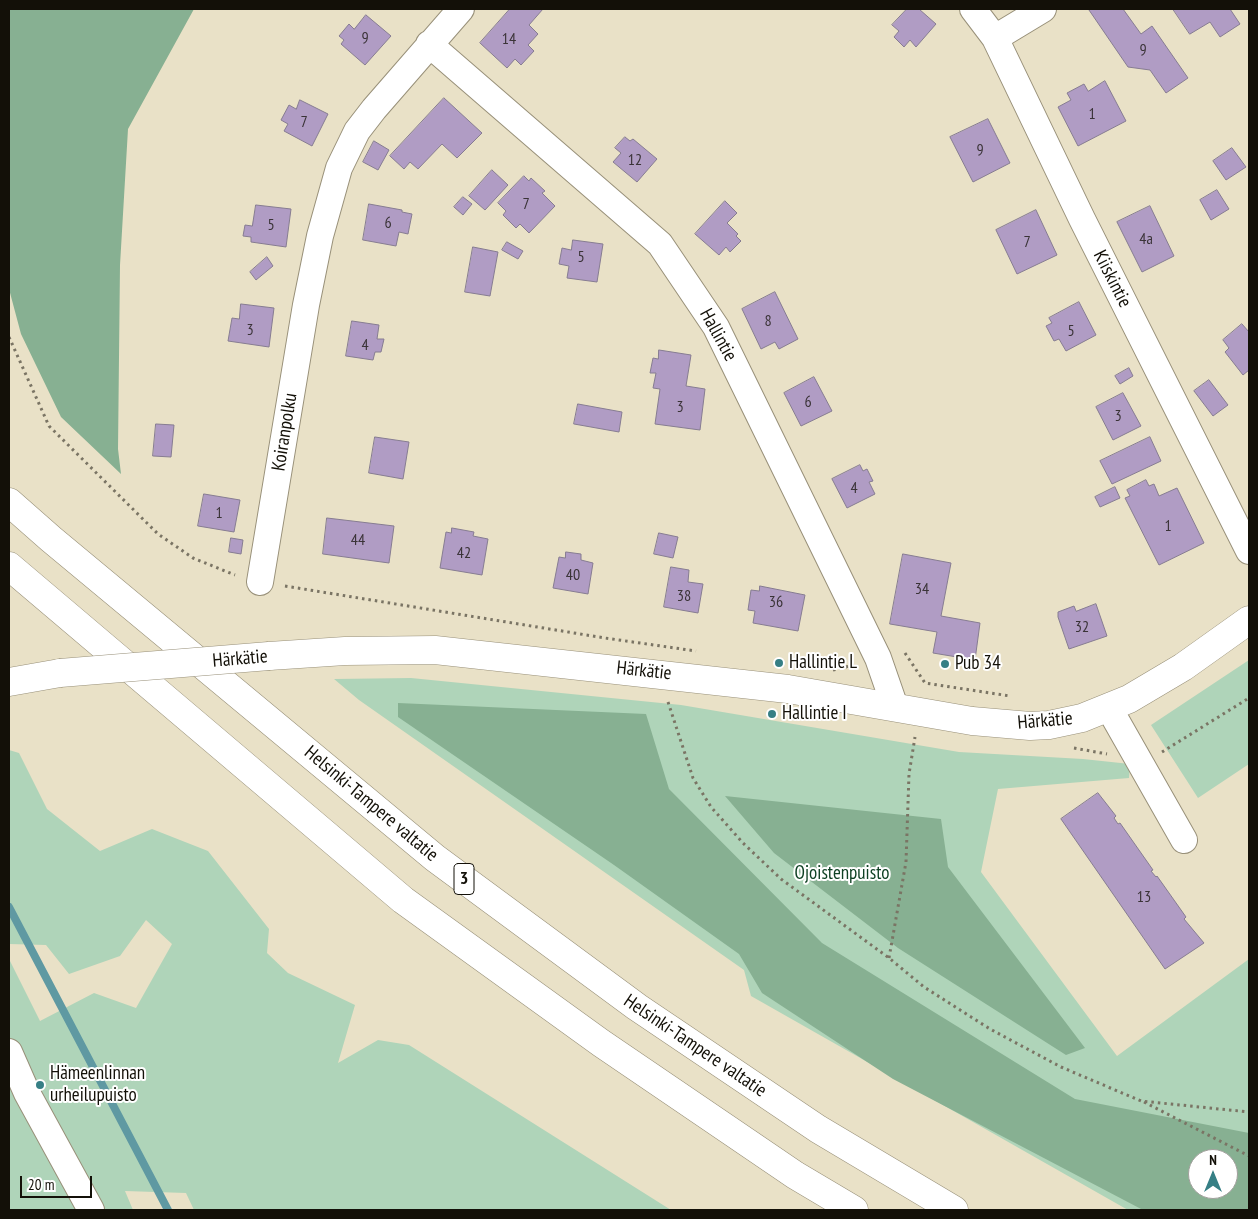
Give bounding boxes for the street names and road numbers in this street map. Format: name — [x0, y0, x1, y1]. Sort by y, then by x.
street label: Kiiskintie — [1088, 247, 1136, 311]
street label: Hallintie — [694, 305, 742, 365]
street label: Koiranpolku — [268, 391, 302, 473]
street label: Härkätie — [212, 645, 268, 673]
street label: Härkätie — [615, 657, 673, 685]
street label: Härkätie — [1017, 707, 1073, 735]
street label: Helsinki-Tampere valtatie — [300, 741, 442, 867]
road number: 3 — [454, 864, 474, 894]
street label: Helsinki-Tampere valtatie — [619, 990, 771, 1102]

